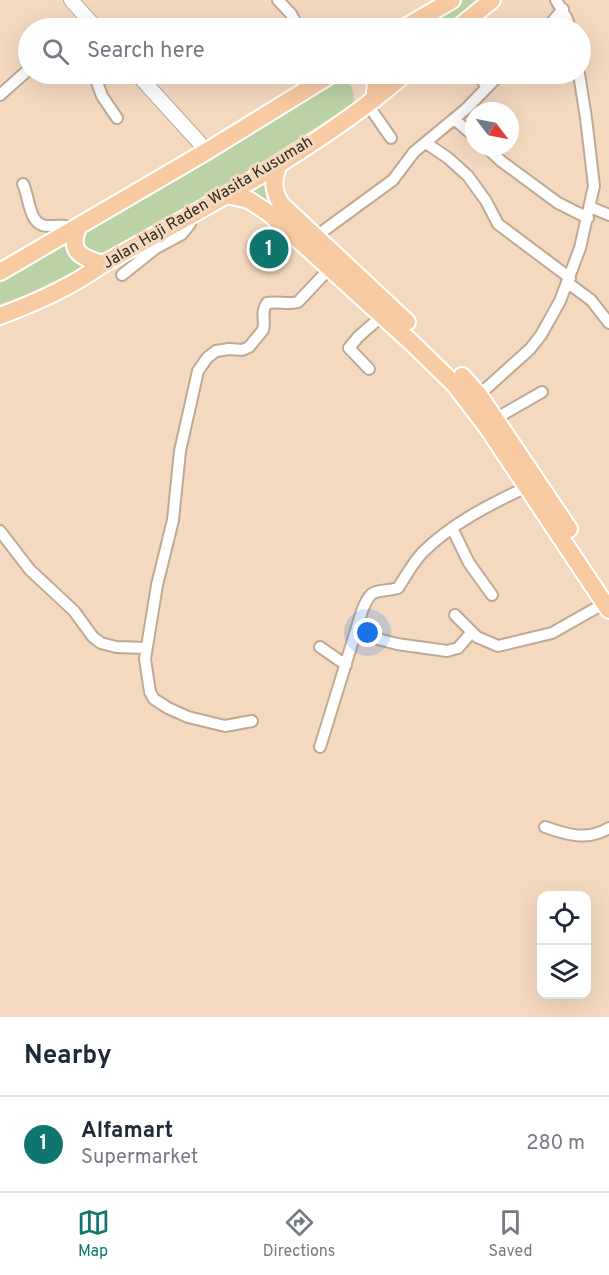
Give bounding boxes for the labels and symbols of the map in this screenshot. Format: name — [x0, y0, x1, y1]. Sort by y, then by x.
north arrow — [465, 102, 519, 156]
street label: Jalan Haji Raden Wasita Kusumah — [99, 132, 317, 274]
pin: 1 — [250, 226, 288, 272]
your location — [353, 618, 382, 647]

